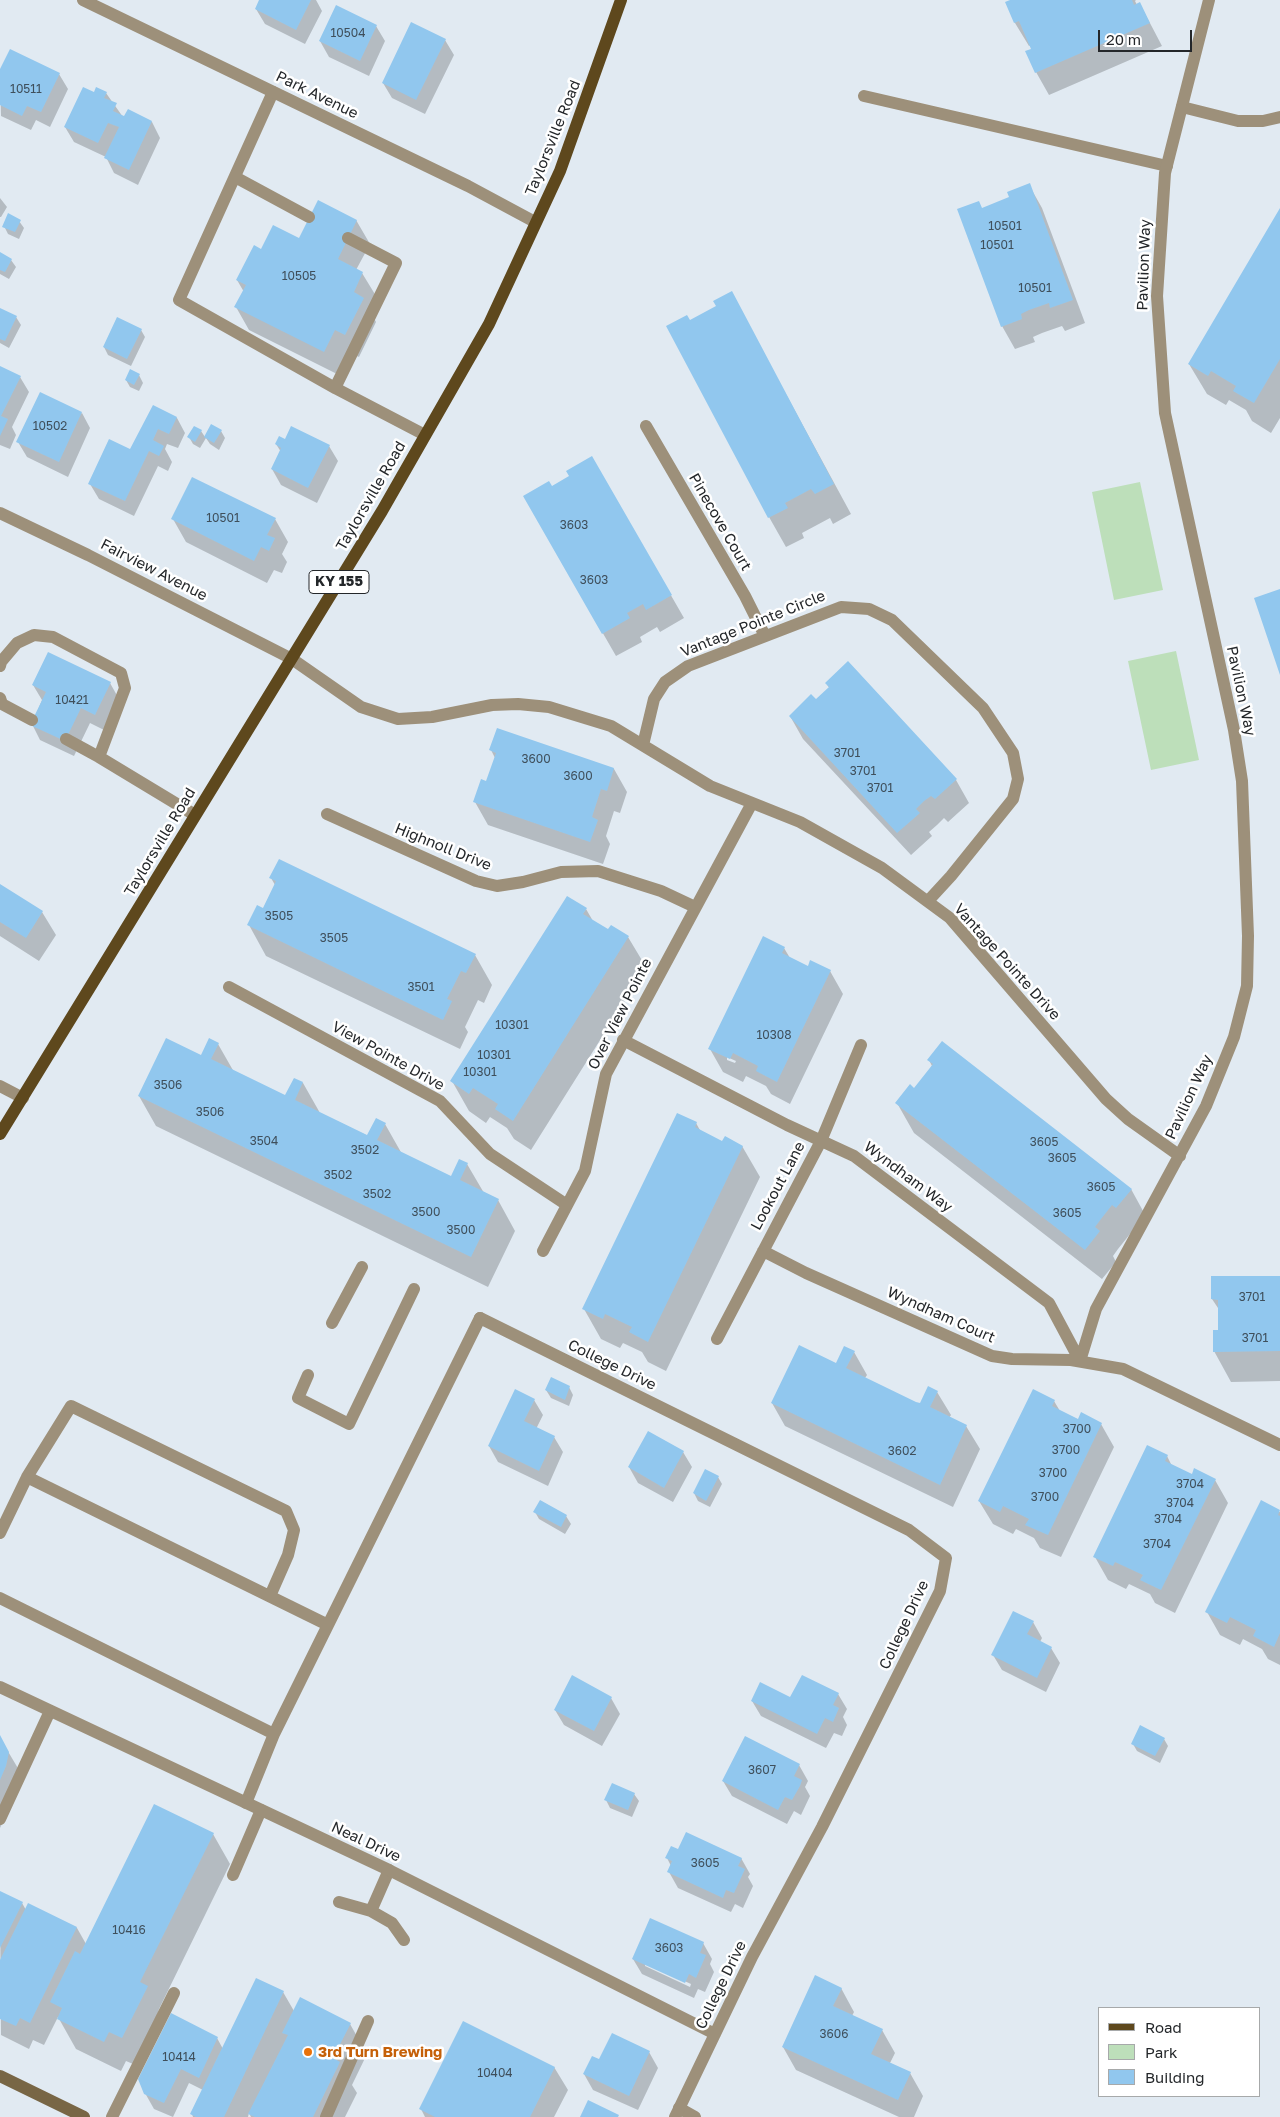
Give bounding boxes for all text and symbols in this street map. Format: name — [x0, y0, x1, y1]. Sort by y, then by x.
scale bar — [1100, 20, 1194, 52]
house number: 10504 — [331, 26, 365, 40]
text: 20 m — [1106, 30, 1141, 48]
street label: Park Avenue — [273, 67, 361, 123]
street label: Taylorsville Road — [522, 78, 584, 198]
house number: 10511 — [10, 82, 42, 96]
house number: 10501 — [988, 219, 1022, 233]
street label: Pavilion Way — [1133, 219, 1155, 311]
house number: 10501 — [980, 238, 1014, 252]
house number: 10505 — [282, 269, 316, 283]
house number: 10501 — [1018, 281, 1052, 295]
house number: 10502 — [33, 419, 67, 433]
street label: Taylorsville Road — [332, 438, 410, 554]
street label: Pinecove Court — [685, 470, 755, 574]
house number: 10501 — [206, 511, 240, 525]
house number: 3603 — [560, 518, 588, 532]
street label: Fairview Avenue — [98, 535, 210, 605]
road number: KY 155 — [309, 570, 369, 594]
house number: 3603 — [580, 573, 608, 587]
street label: Vantage Pointe Circle — [678, 587, 828, 661]
street label: Pavilion Way — [1223, 644, 1259, 738]
house number: 10421 — [55, 693, 89, 707]
house number: 3701 — [834, 746, 860, 760]
house number: 3600 — [521, 752, 551, 766]
house number: 3701 — [850, 764, 876, 778]
house number: 3600 — [563, 769, 593, 783]
house number: 3701 — [867, 781, 893, 795]
street label: Taylorsville Road — [121, 785, 199, 899]
street label: Highnoll Drive — [392, 819, 494, 875]
street label: Vantage Pointe Drive — [950, 900, 1064, 1024]
house number: 3505 — [265, 909, 293, 923]
house number: 3505 — [320, 931, 348, 945]
street label: Over View Pointe — [584, 955, 656, 1073]
house number: 3501 — [407, 980, 435, 994]
street label: View Pointe Drive — [329, 1018, 447, 1094]
house number: 10301 — [495, 1018, 529, 1032]
house number: 10308 — [756, 1028, 792, 1042]
house number: 10301 — [477, 1048, 511, 1062]
street label: Pavilion Way — [1162, 1052, 1216, 1142]
house number: 10301 — [463, 1065, 497, 1079]
house number: 3506 — [154, 1078, 182, 1092]
house number: 3506 — [196, 1105, 224, 1119]
house number: 3504 — [250, 1134, 278, 1148]
house number: 3605 — [1030, 1135, 1058, 1149]
street label: Wyndham Way — [860, 1138, 956, 1216]
street label: Lookout Lane — [747, 1139, 809, 1233]
house number: 3502 — [351, 1143, 379, 1157]
house number: 3605 — [1048, 1151, 1076, 1165]
house number: 3502 — [324, 1168, 352, 1182]
house number: 3605 — [1087, 1180, 1115, 1194]
house number: 3502 — [363, 1187, 391, 1201]
house number: 3500 — [412, 1205, 440, 1219]
house number: 3605 — [1053, 1206, 1081, 1220]
house number: 3500 — [447, 1223, 475, 1237]
street label: Wyndham Court — [884, 1283, 998, 1347]
house number: 3701 — [1239, 1290, 1265, 1304]
house number: 3701 — [1242, 1331, 1268, 1345]
street label: College Drive — [565, 1336, 659, 1394]
house number: 3700 — [1063, 1422, 1091, 1436]
house number: 3700 — [1052, 1443, 1080, 1457]
house number: 3602 — [888, 1444, 916, 1458]
house number: 3700 — [1039, 1466, 1067, 1480]
house number: 3704 — [1176, 1477, 1204, 1491]
house number: 3700 — [1031, 1490, 1059, 1504]
house number: 3704 — [1166, 1496, 1194, 1510]
house number: 3704 — [1154, 1512, 1182, 1526]
house number: 3704 — [1143, 1537, 1171, 1551]
street label: College Drive — [876, 1578, 932, 1672]
house number: 3607 — [748, 1763, 776, 1777]
street label: Neal Drive — [329, 1818, 403, 1866]
house number: 3605 — [691, 1856, 719, 1870]
house number: 10416 — [112, 1923, 146, 1937]
street label: College Drive — [692, 1938, 750, 2032]
house number: 3603 — [655, 1941, 683, 1955]
legend — [1098, 2007, 1260, 2097]
text: Road — [1145, 2018, 1182, 2036]
house number: 3606 — [820, 2027, 848, 2041]
place label: 3rd Turn Brewing — [318, 2043, 442, 2061]
text: Park — [1145, 2043, 1177, 2061]
marker: 3rd Turn Brewing — [302, 2046, 314, 2058]
house number: 10414 — [162, 2050, 196, 2064]
house number: 10404 — [477, 2066, 513, 2080]
text: Building — [1145, 2068, 1205, 2086]

